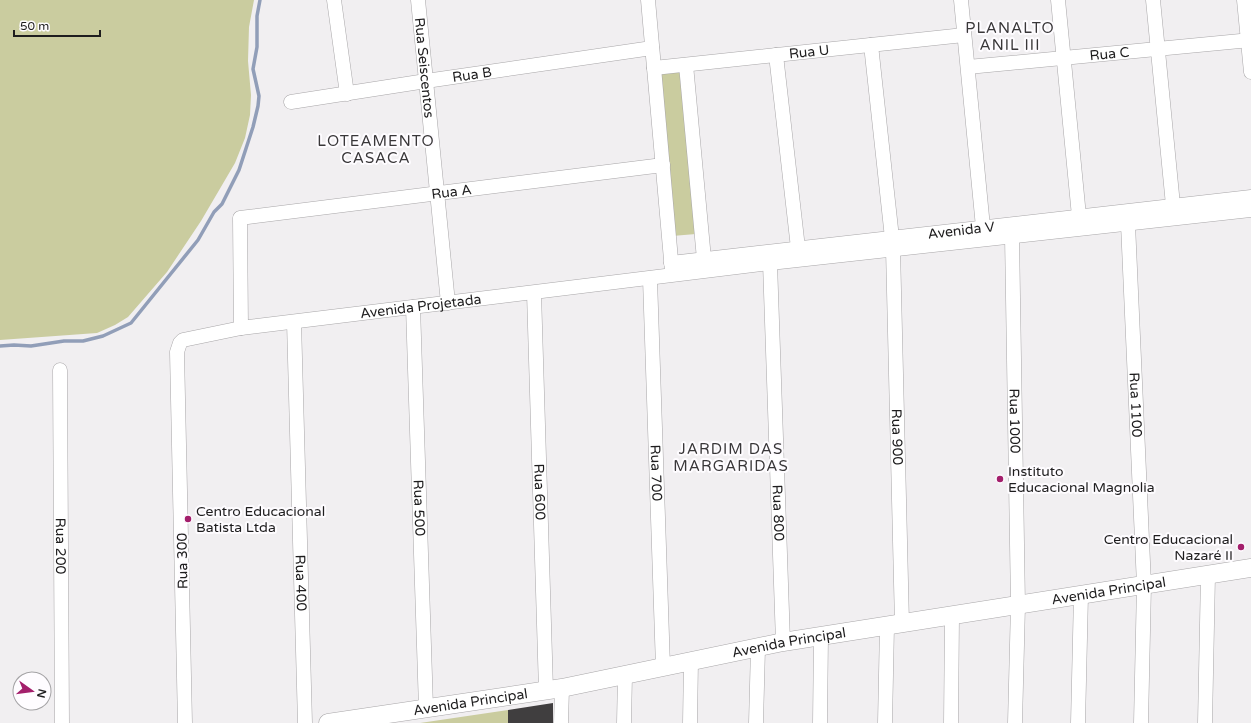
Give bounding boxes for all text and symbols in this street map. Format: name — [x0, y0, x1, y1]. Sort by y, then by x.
scale bar — [14, 12, 100, 38]
street label: Rua Seiscentos — [411, 17, 438, 119]
text: 50 m — [20, 19, 49, 33]
district label: PLANALTO ANIL III — [965, 19, 1055, 54]
street label: Rua U — [788, 41, 830, 63]
street label: Rua C — [1089, 44, 1130, 64]
street label: Rua B — [451, 64, 493, 86]
district label: LOTEAMENTO CASACA — [317, 132, 435, 167]
street label: Rua A — [430, 181, 473, 203]
street label: Avenida V — [927, 218, 996, 243]
street label: Avenida Projetada — [359, 291, 482, 322]
street label: Rua 1100 — [1126, 372, 1145, 438]
street label: Rua 1000 — [1005, 388, 1024, 454]
street label: Rua 900 — [888, 409, 906, 466]
district label: JARDIM DAS MARGARIDAS — [673, 440, 789, 475]
street label: Rua 700 — [647, 444, 665, 502]
street label: Rua 600 — [530, 463, 549, 521]
place label: Instituto Educacional Magnolia — [1008, 463, 1155, 496]
marker: Instituto Educacional Magnolia — [995, 474, 1005, 484]
street label: Rua 500 — [410, 479, 428, 537]
street label: Rua 800 — [769, 484, 788, 542]
place label: Centro Educacional Batista Ltda — [196, 503, 325, 536]
marker: Centro Educacional Batista Ltda — [183, 514, 193, 524]
street label: Rua 200 — [52, 518, 69, 574]
place label: Centro Educacional Nazaré II — [1104, 531, 1233, 564]
street label: Rua 300 — [174, 532, 191, 589]
marker: Centro Educacional Nazaré II — [1236, 542, 1246, 552]
street label: Rua 400 — [291, 554, 310, 612]
street label: Avenida Principal — [1050, 574, 1167, 608]
street label: Avenida Principal — [730, 624, 847, 661]
north arrow — [12, 671, 52, 711]
street label: Avenida Principal — [412, 685, 529, 719]
text: N — [34, 687, 49, 699]

